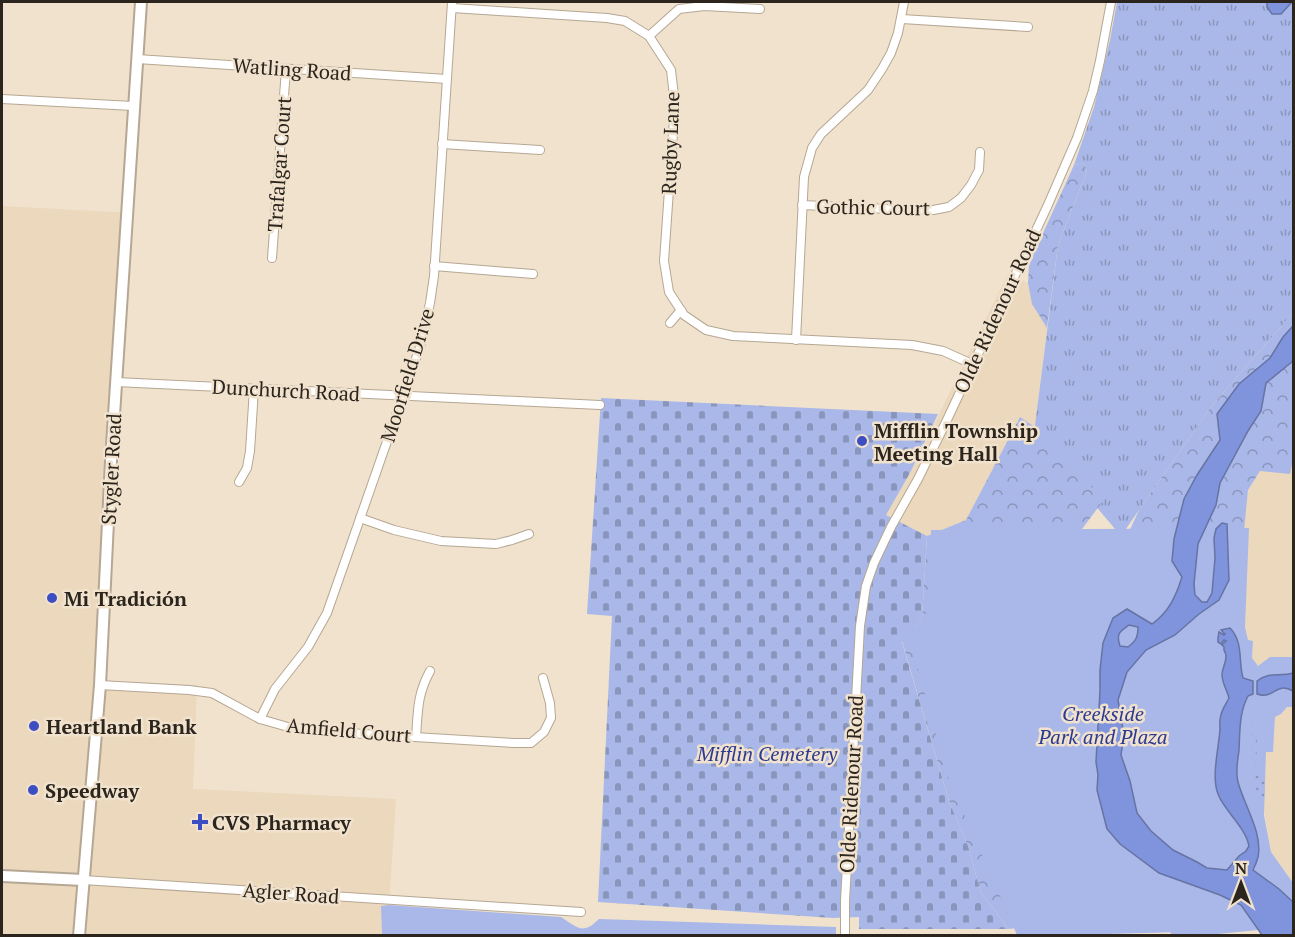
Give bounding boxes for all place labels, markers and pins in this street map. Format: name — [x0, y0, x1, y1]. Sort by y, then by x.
place label: Mifflin Township Meeting Hall — [874, 417, 1038, 467]
marker: Mifflin Township Meeting Hall — [855, 434, 869, 448]
place label: Mi Tradición — [64, 585, 187, 612]
marker: Mi Tradición — [45, 591, 59, 605]
place label: Heartland Bank — [46, 713, 197, 740]
marker: Heartland Bank — [27, 719, 41, 733]
place label: Speedway — [45, 777, 140, 804]
marker: Speedway — [26, 783, 40, 797]
place label: CVS Pharmacy — [212, 809, 351, 836]
marker: CVS Pharmacy — [193, 815, 207, 829]

